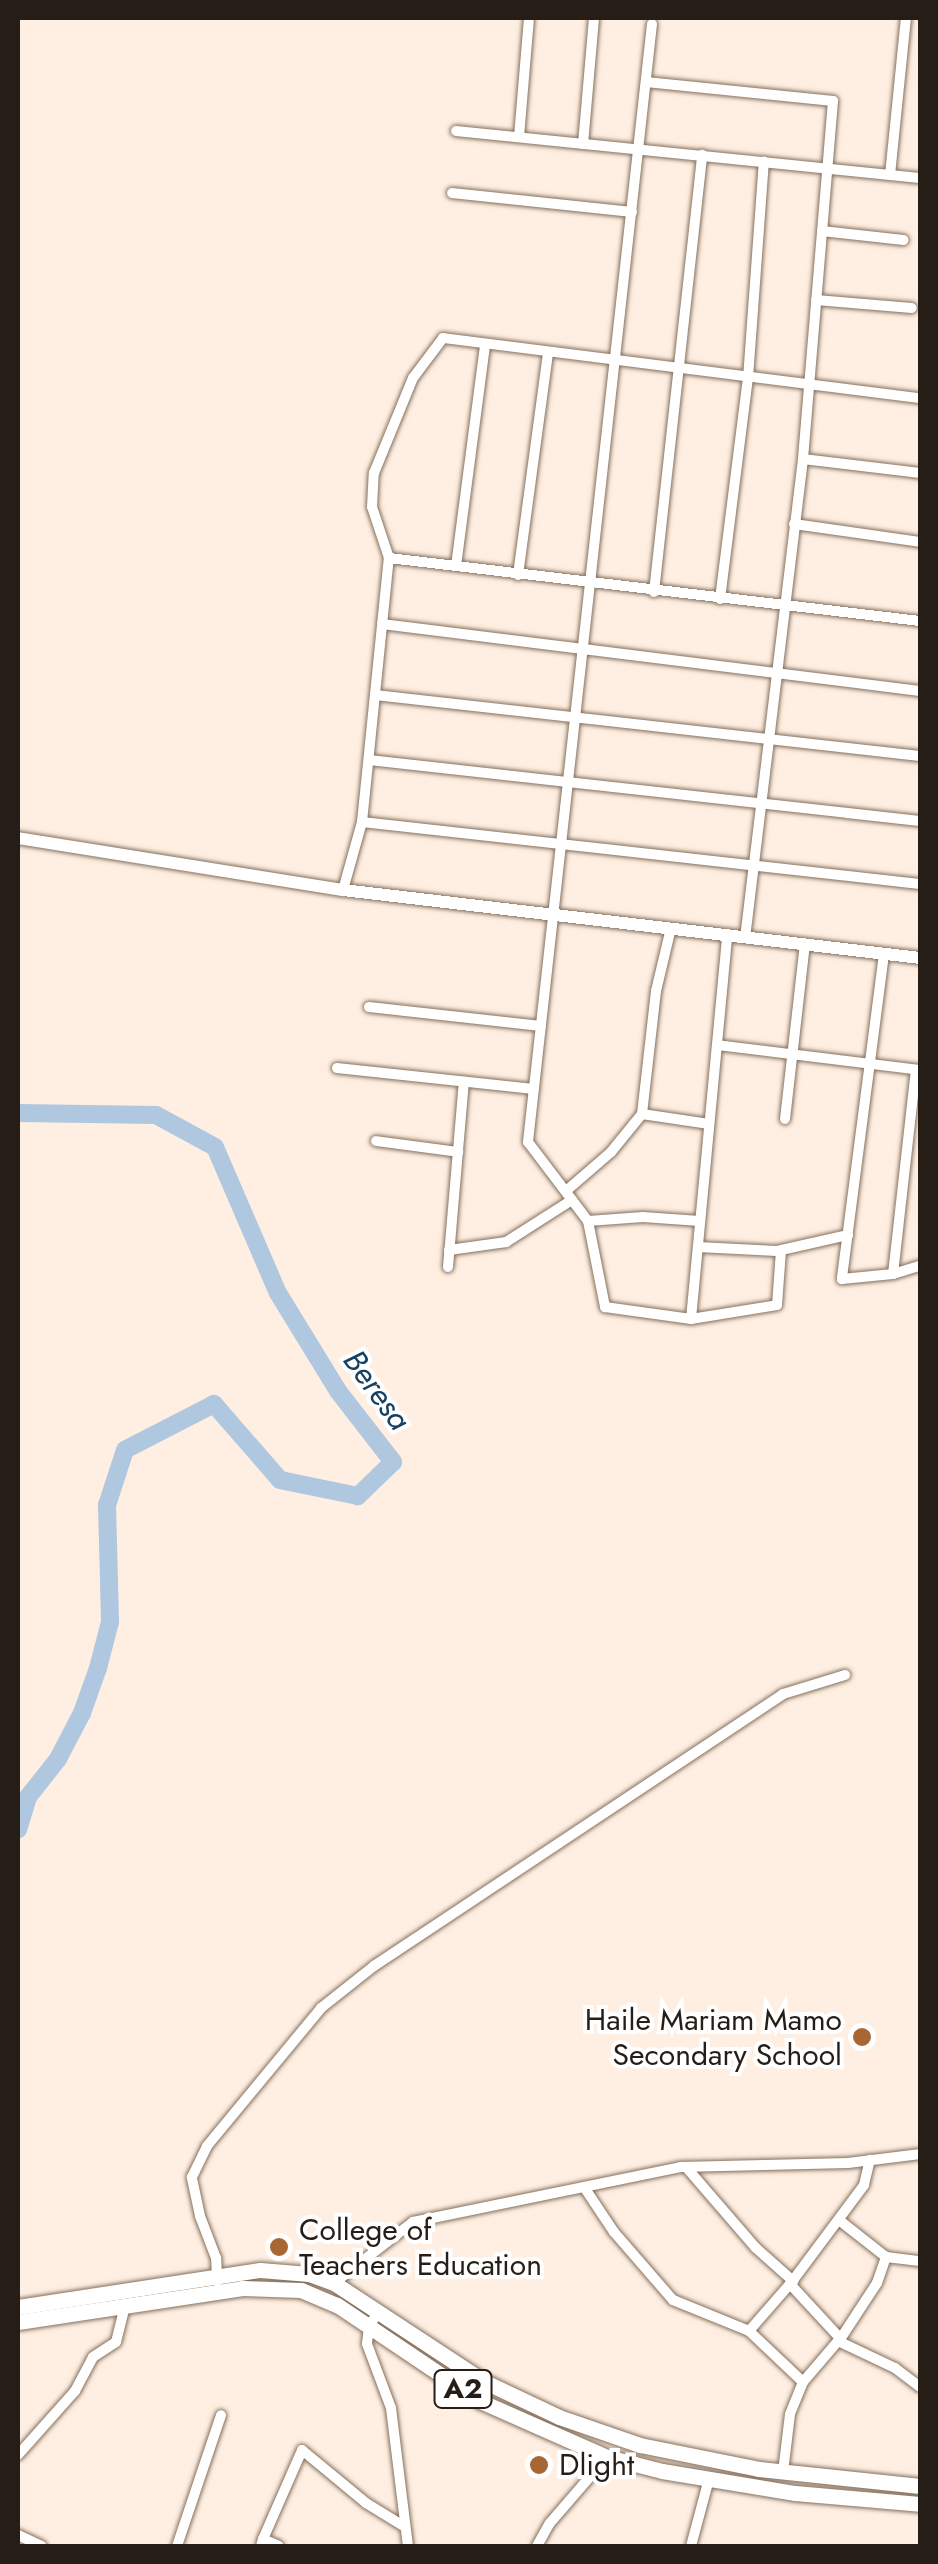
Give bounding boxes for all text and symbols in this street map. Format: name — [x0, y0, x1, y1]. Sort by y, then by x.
water label: Beresa — [335, 1342, 419, 1438]
place label: Haile Mariam Mamo Secondary School — [585, 2002, 842, 2072]
marker: Haile Mariam Mamo Secondary School — [851, 2026, 873, 2048]
place label: College of Teachers Education — [299, 2212, 542, 2282]
marker: College of Teachers Education — [268, 2236, 290, 2258]
road number: A2 — [433, 2366, 493, 2412]
place label: Dlight — [559, 2447, 634, 2483]
marker: Dlight — [528, 2454, 550, 2476]

